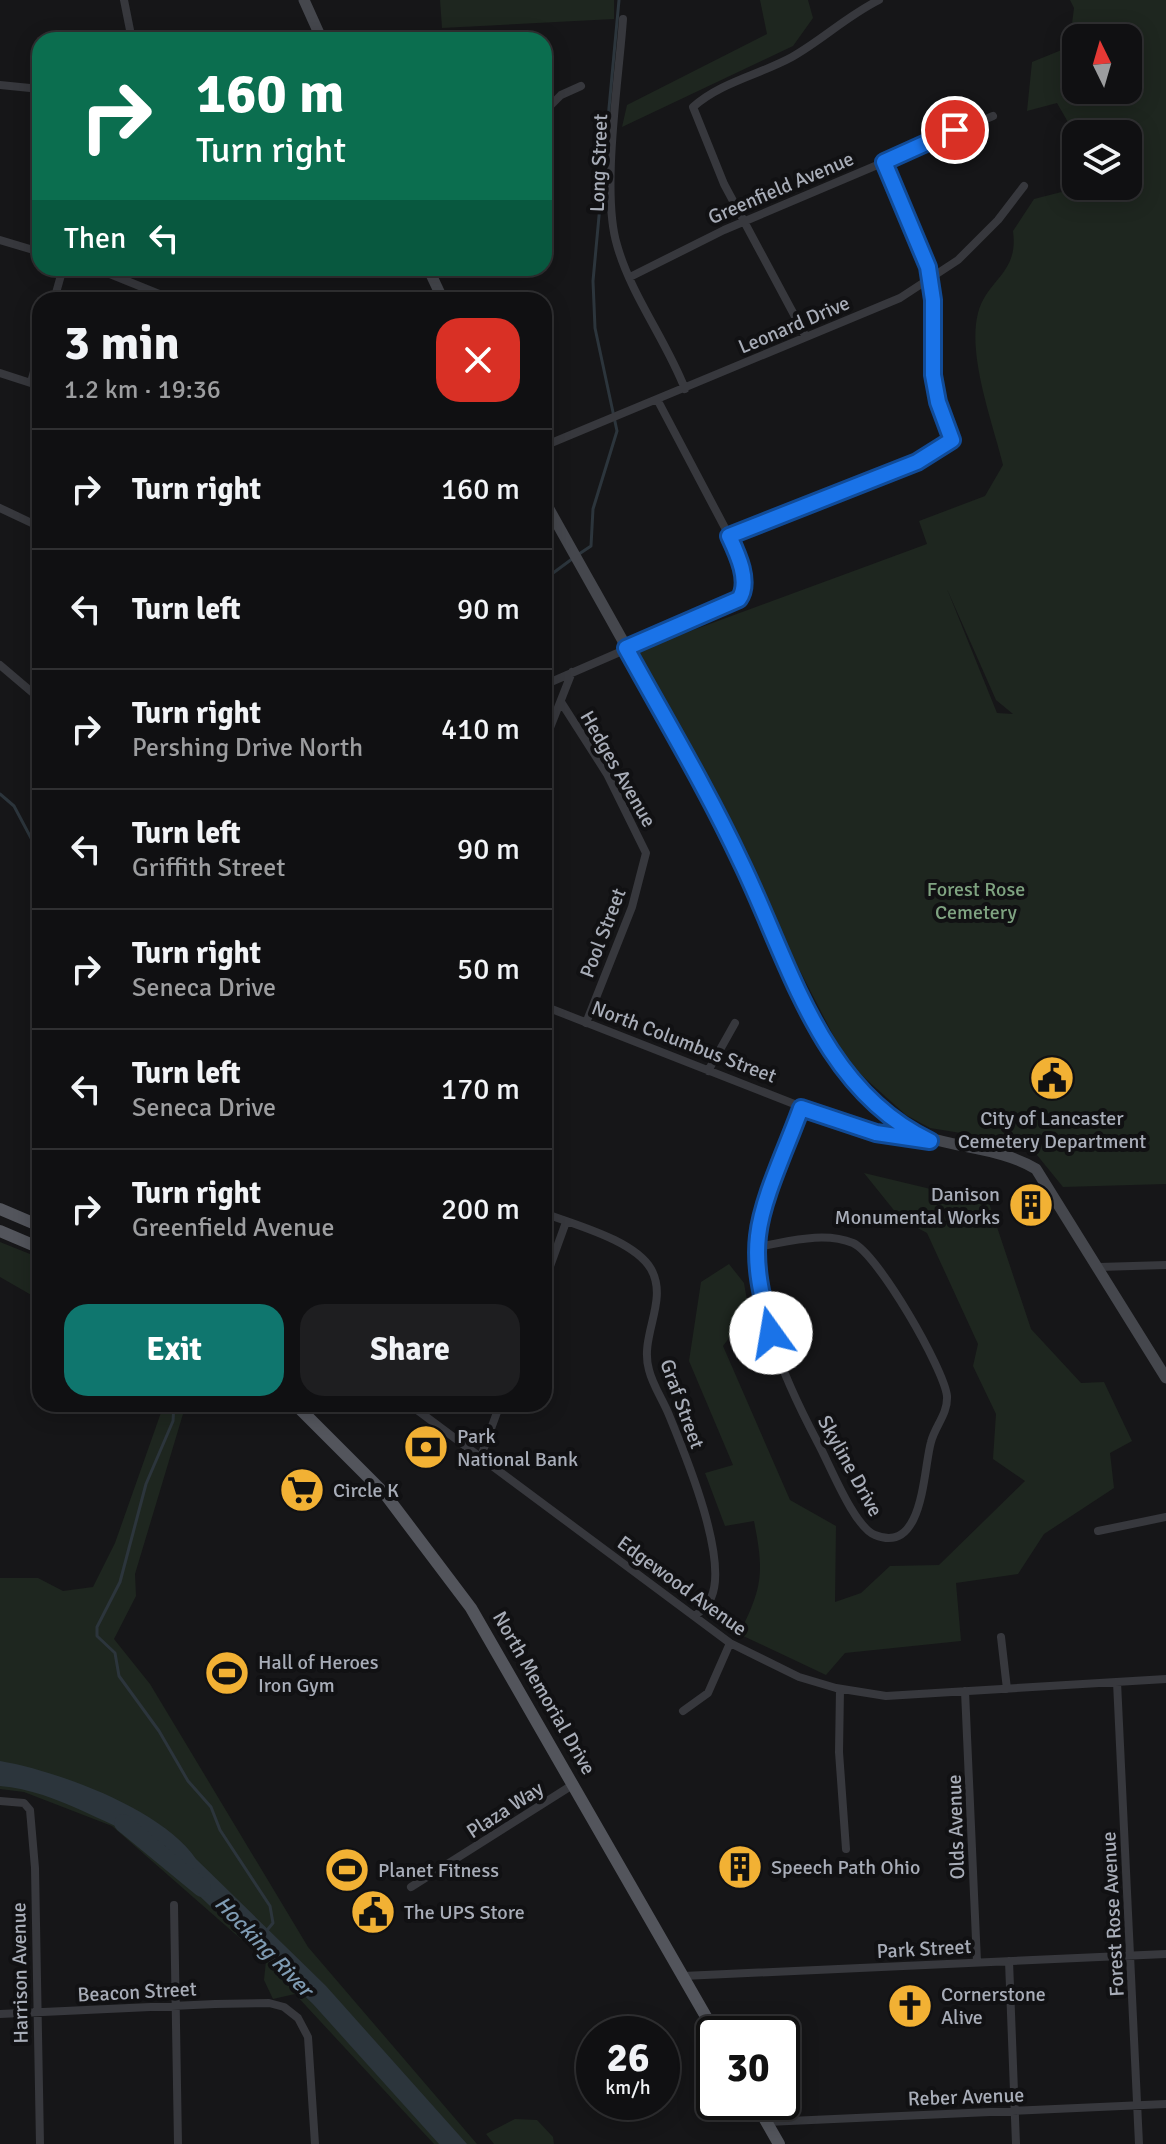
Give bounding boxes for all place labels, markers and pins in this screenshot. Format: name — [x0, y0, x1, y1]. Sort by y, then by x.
pin — [921, 96, 989, 164]
public building icon: City of Lancaster Cemetery Department — [1028, 1054, 1076, 1102]
place label: City of Lancaster Cemetery Department — [958, 1106, 1146, 1154]
building icon: Danison Monumental Works — [1007, 1181, 1055, 1229]
place label: Danison Monumental Works — [835, 1182, 1000, 1230]
bank icon: Park National Bank — [402, 1423, 450, 1471]
place label: Park National Bank — [457, 1424, 578, 1472]
supermarket icon: Circle K — [278, 1466, 326, 1514]
place label: Circle K — [333, 1478, 399, 1503]
sports icon: Hall of Heroes Iron Gym — [203, 1649, 251, 1697]
place label: Hall of Heroes Iron Gym — [258, 1650, 379, 1698]
building icon: Speech Path Ohio — [716, 1843, 764, 1891]
sports icon: Planet Fitness — [323, 1846, 371, 1894]
place label: Speech Path Ohio — [771, 1855, 920, 1880]
place label: Planet Fitness — [378, 1858, 499, 1883]
public building icon: The UPS Store — [349, 1888, 397, 1936]
place label: The UPS Store — [404, 1900, 525, 1925]
church icon: Cornerstone Alive — [886, 1982, 934, 2030]
place label: Cornerstone Alive — [941, 1982, 1046, 2030]

